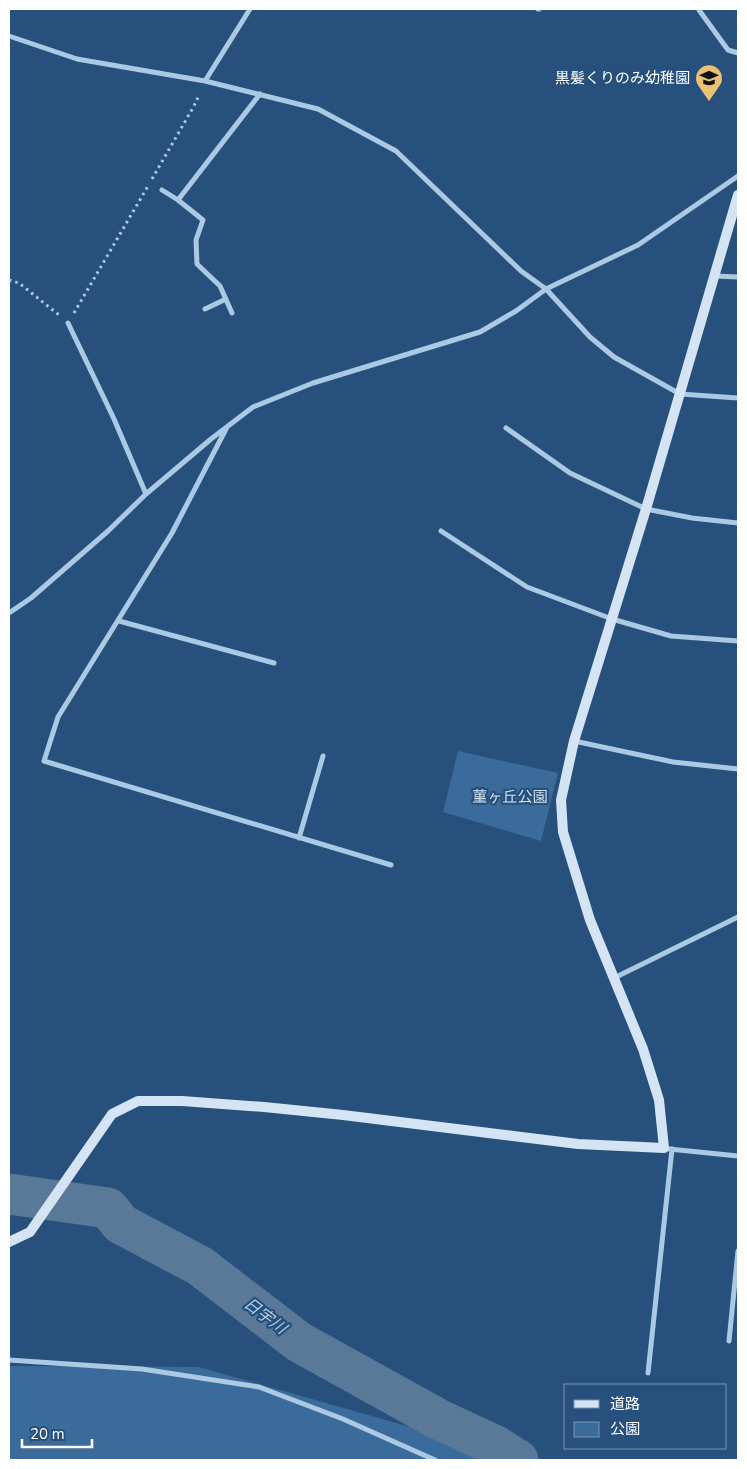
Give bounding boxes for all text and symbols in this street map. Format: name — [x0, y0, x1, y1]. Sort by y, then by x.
school or university icon: 黒髪くりのみ幼稚園 — [694, 63, 724, 102]
place label: 黒髪くりのみ幼稚園 — [555, 68, 690, 88]
park label: 菫ヶ丘公園 — [472, 787, 548, 807]
water label: 日宇川 — [239, 1293, 292, 1340]
legend — [564, 1384, 727, 1449]
text: 道路 — [610, 1394, 640, 1414]
scale bar — [22, 1416, 92, 1448]
text: 公園 — [610, 1419, 640, 1439]
text: 20 m — [30, 1424, 65, 1444]

